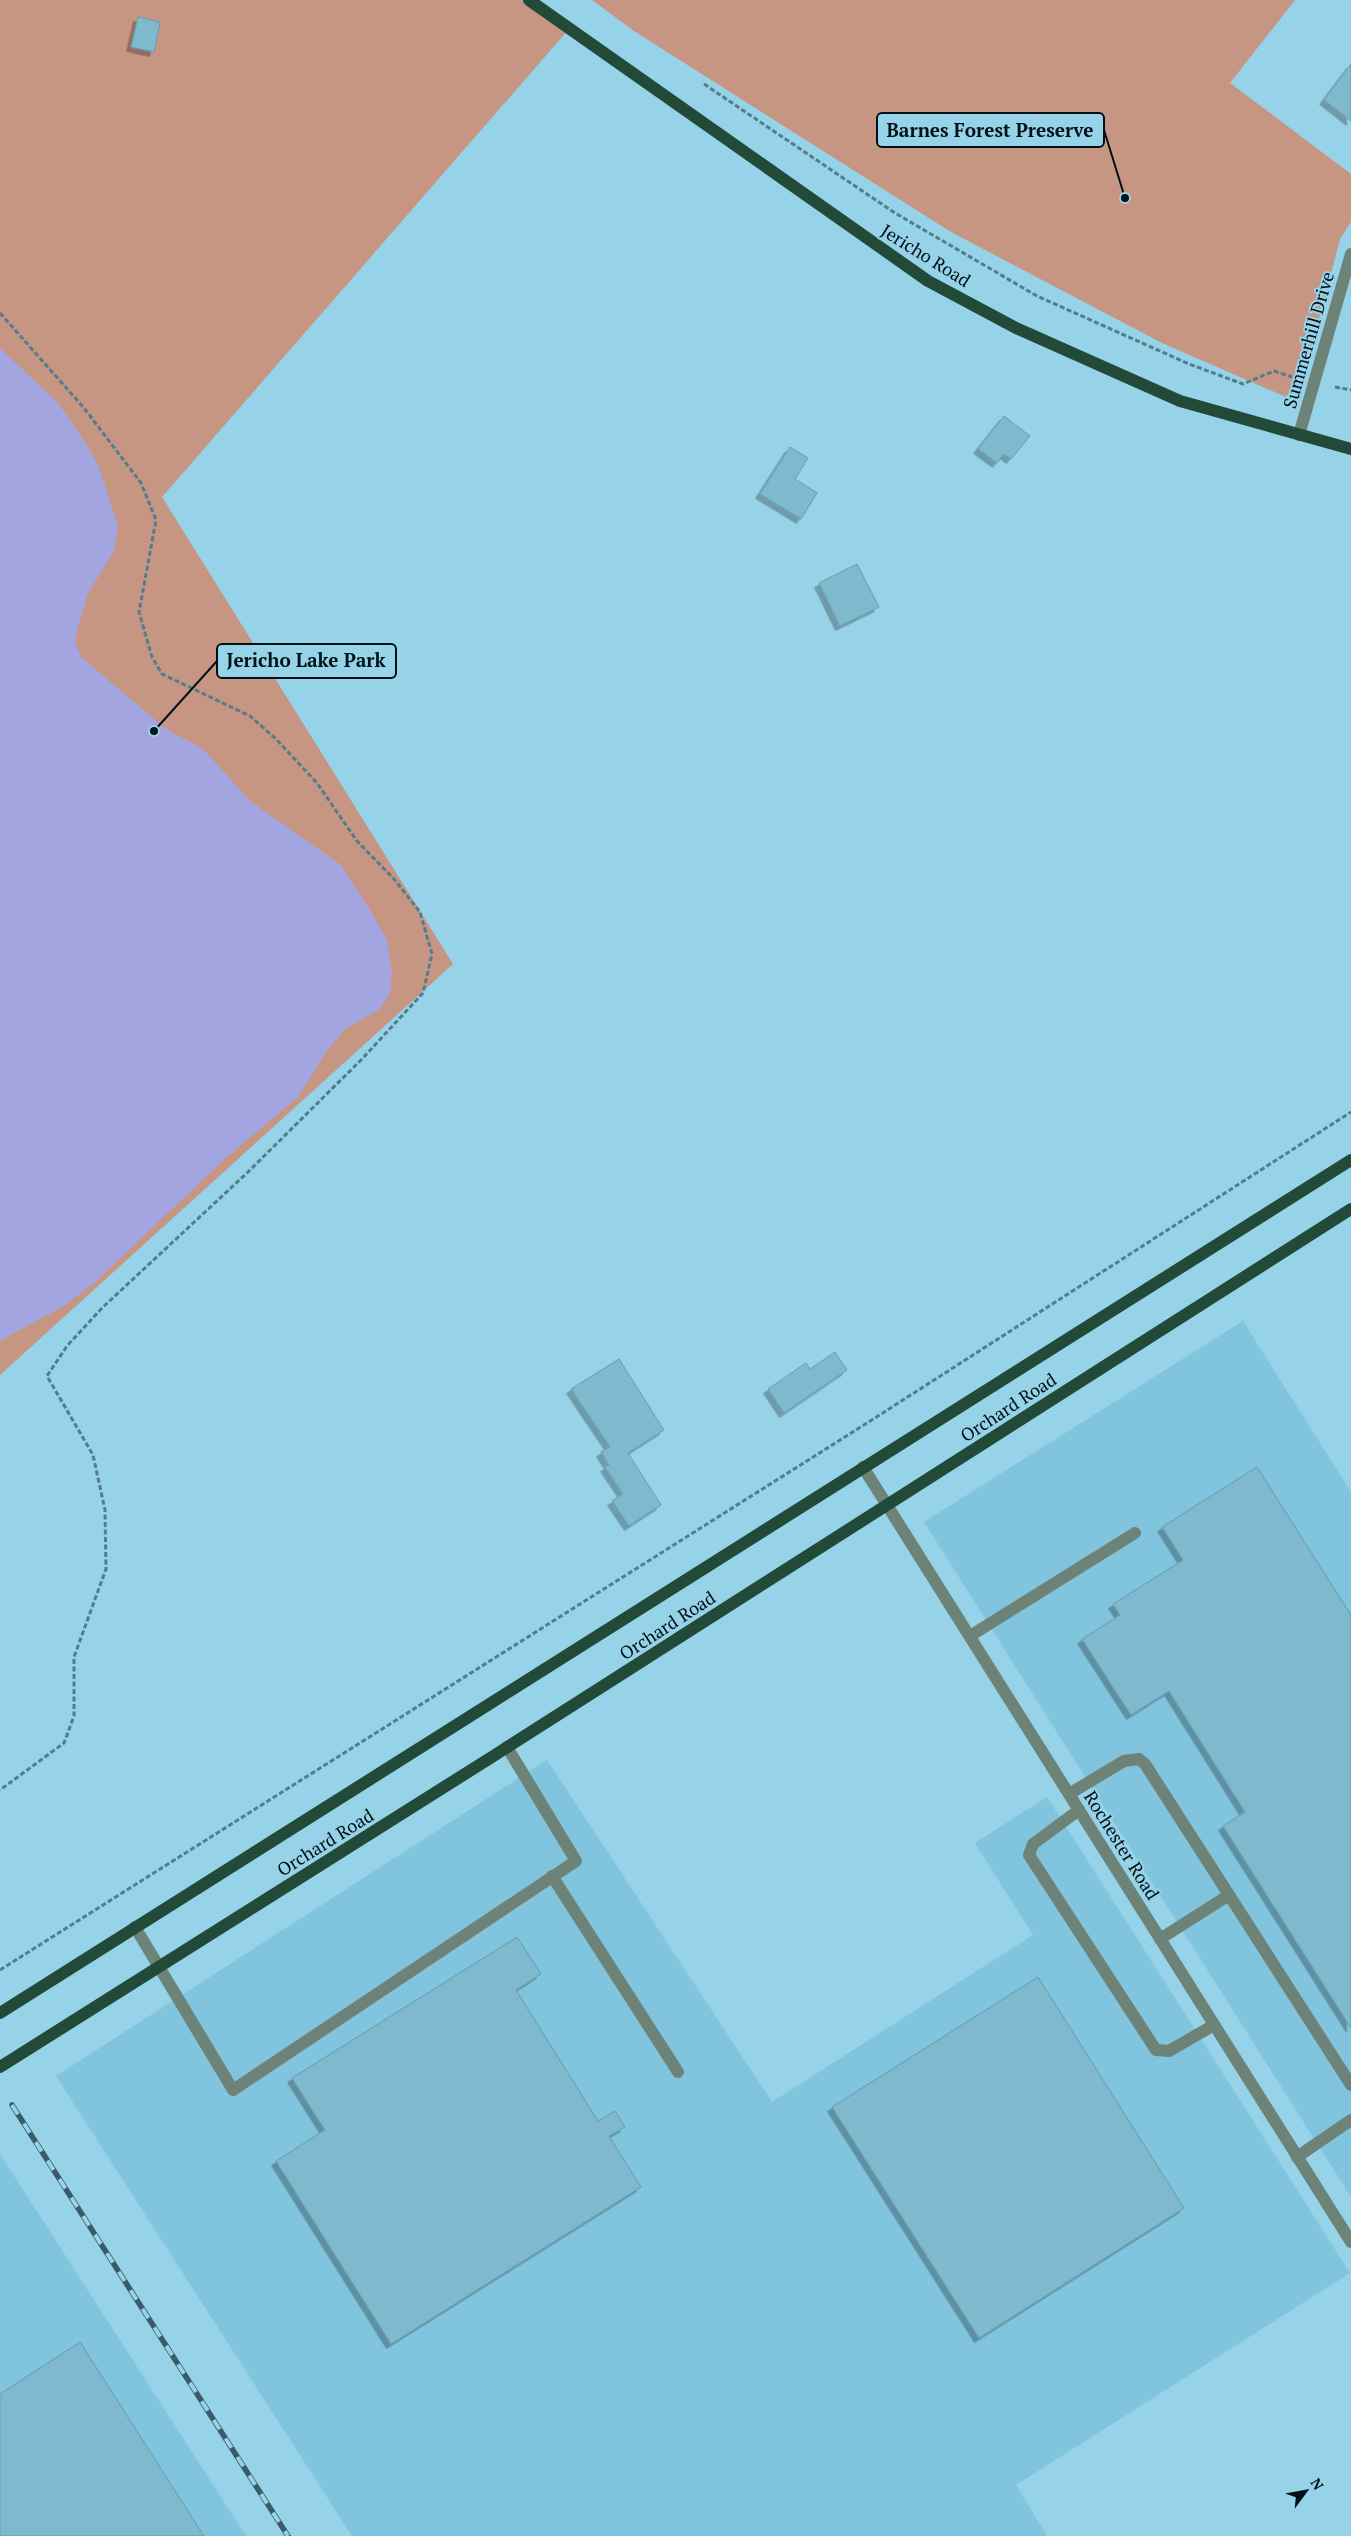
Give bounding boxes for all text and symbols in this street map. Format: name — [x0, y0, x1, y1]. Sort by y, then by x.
callout: Barnes Forest Preserve — [877, 113, 1104, 147]
text: Barnes Forest Preserve — [887, 117, 1093, 142]
street label: Jericho Road — [877, 218, 975, 292]
street label: Summerhill Drive — [1277, 269, 1339, 411]
callout: Jericho Lake Park — [217, 644, 396, 678]
text: Jericho Lake Park — [226, 647, 386, 672]
street label: Orchard Road — [955, 1367, 1061, 1447]
street label: Orchard Road — [614, 1585, 720, 1665]
street label: Rochester Road — [1079, 1786, 1165, 1904]
street label: Orchard Road — [272, 1803, 378, 1881]
north arrow — [1281, 2466, 1331, 2516]
text: N — [1307, 2474, 1329, 2494]

